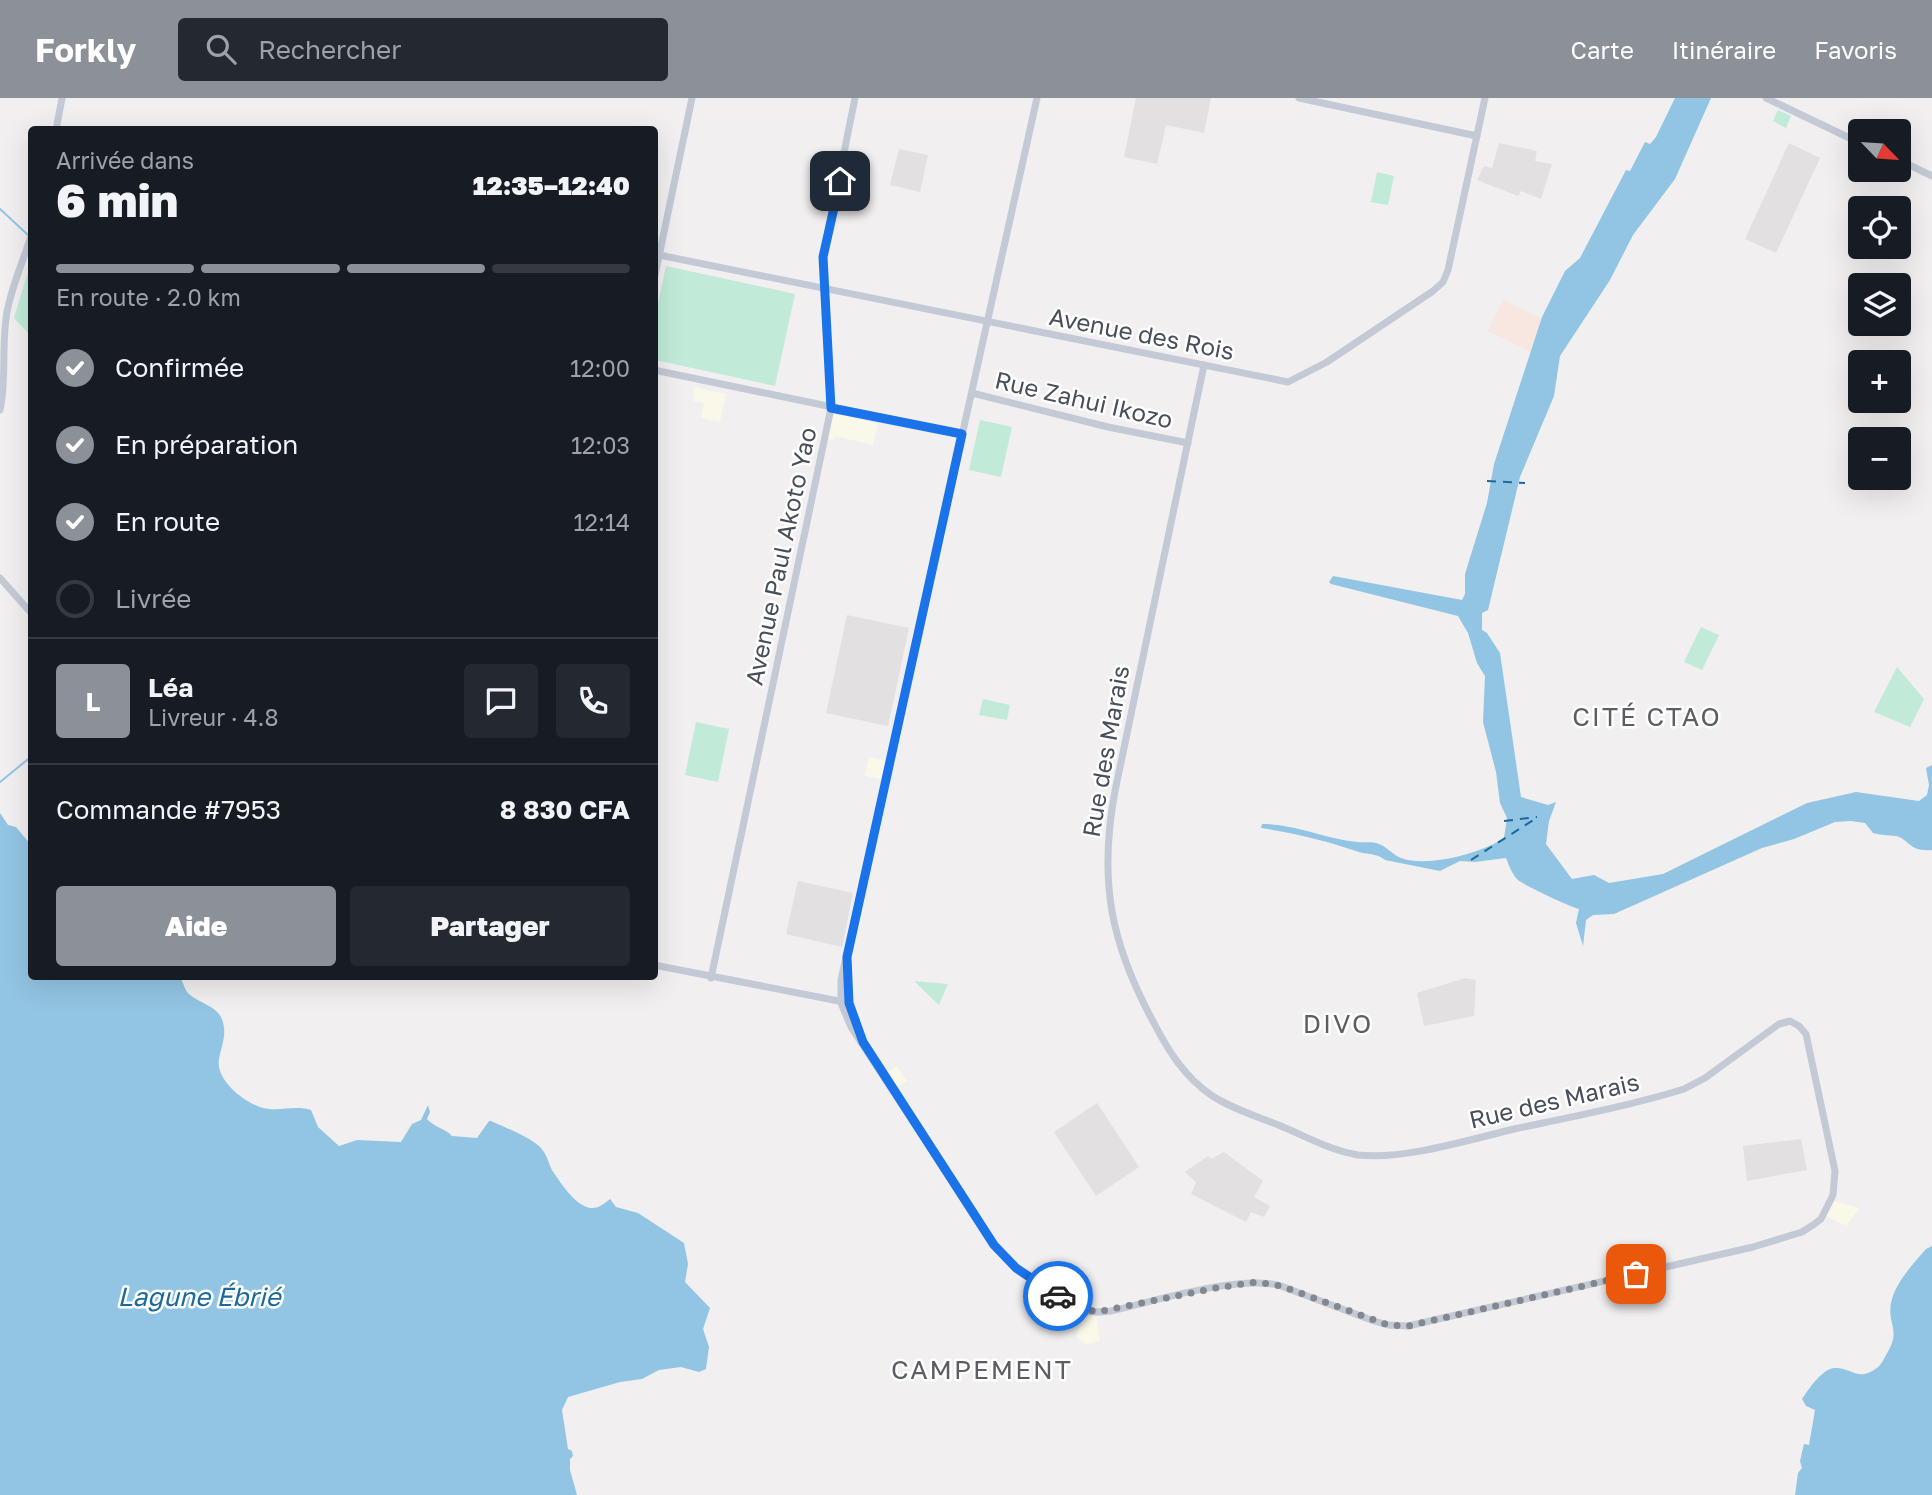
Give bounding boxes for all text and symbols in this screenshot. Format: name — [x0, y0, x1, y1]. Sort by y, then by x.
search box — [178, 18, 668, 81]
text: Forkly — [35, 30, 136, 69]
icon: search — [202, 30, 240, 68]
text: Rechercher — [258, 34, 401, 65]
text: Carte — [1571, 35, 1634, 64]
text: Itinéraire — [1672, 35, 1776, 64]
text: Favoris — [1814, 35, 1897, 64]
north arrow — [1848, 119, 1911, 182]
map controls — [1848, 119, 1911, 490]
text: Arrivée dans — [56, 146, 194, 174]
pin — [810, 151, 870, 211]
icon: home — [821, 162, 859, 200]
text: 12:35–12:40 — [473, 170, 630, 201]
text: 6 min — [56, 172, 178, 227]
button: locate — [1848, 196, 1911, 259]
button: layers — [1848, 273, 1911, 336]
text: En route · 2.0 km — [56, 283, 241, 311]
street label: Avenue des Rois — [1047, 301, 1237, 365]
icon: check — [56, 349, 94, 387]
button: + — [1848, 350, 1911, 413]
text: Confirmée — [115, 352, 244, 383]
text: 12:00 — [570, 354, 630, 382]
street label: Rue Zahui Ikozo — [992, 364, 1176, 434]
street label: Avenue Paul Akoto Yao — [738, 424, 822, 688]
icon: check — [56, 426, 94, 464]
button: − — [1848, 427, 1911, 490]
text: En préparation — [115, 429, 298, 460]
text: 12:03 — [571, 431, 630, 459]
icon: check — [56, 503, 94, 541]
text: En route — [115, 506, 220, 537]
text: 12:14 — [573, 508, 630, 536]
text: Livrée — [115, 583, 191, 614]
street label: Rue des Marais — [1076, 663, 1134, 839]
button: chat — [464, 664, 538, 738]
button: phone — [556, 664, 630, 738]
text: Léa — [148, 672, 193, 703]
text: L — [86, 686, 100, 717]
district label: CITÉ CTAO — [1572, 701, 1722, 732]
text: Livreur · 4.8 — [148, 703, 278, 731]
text: Commande #7953 — [56, 794, 281, 825]
text: 8 830 CFA — [500, 794, 630, 825]
button: Aide — [56, 886, 336, 966]
button: Partager — [350, 886, 630, 966]
district label: DIVO — [1303, 1008, 1373, 1039]
street label: Rue des Marais — [1466, 1066, 1642, 1134]
pin — [1606, 1244, 1666, 1304]
icon: bag — [1617, 1255, 1655, 1293]
courier — [1023, 1261, 1093, 1331]
icon: car — [1039, 1277, 1077, 1315]
water label: Lagune Ébrié — [117, 1281, 283, 1312]
district label: CAMPEMENT — [891, 1354, 1073, 1385]

